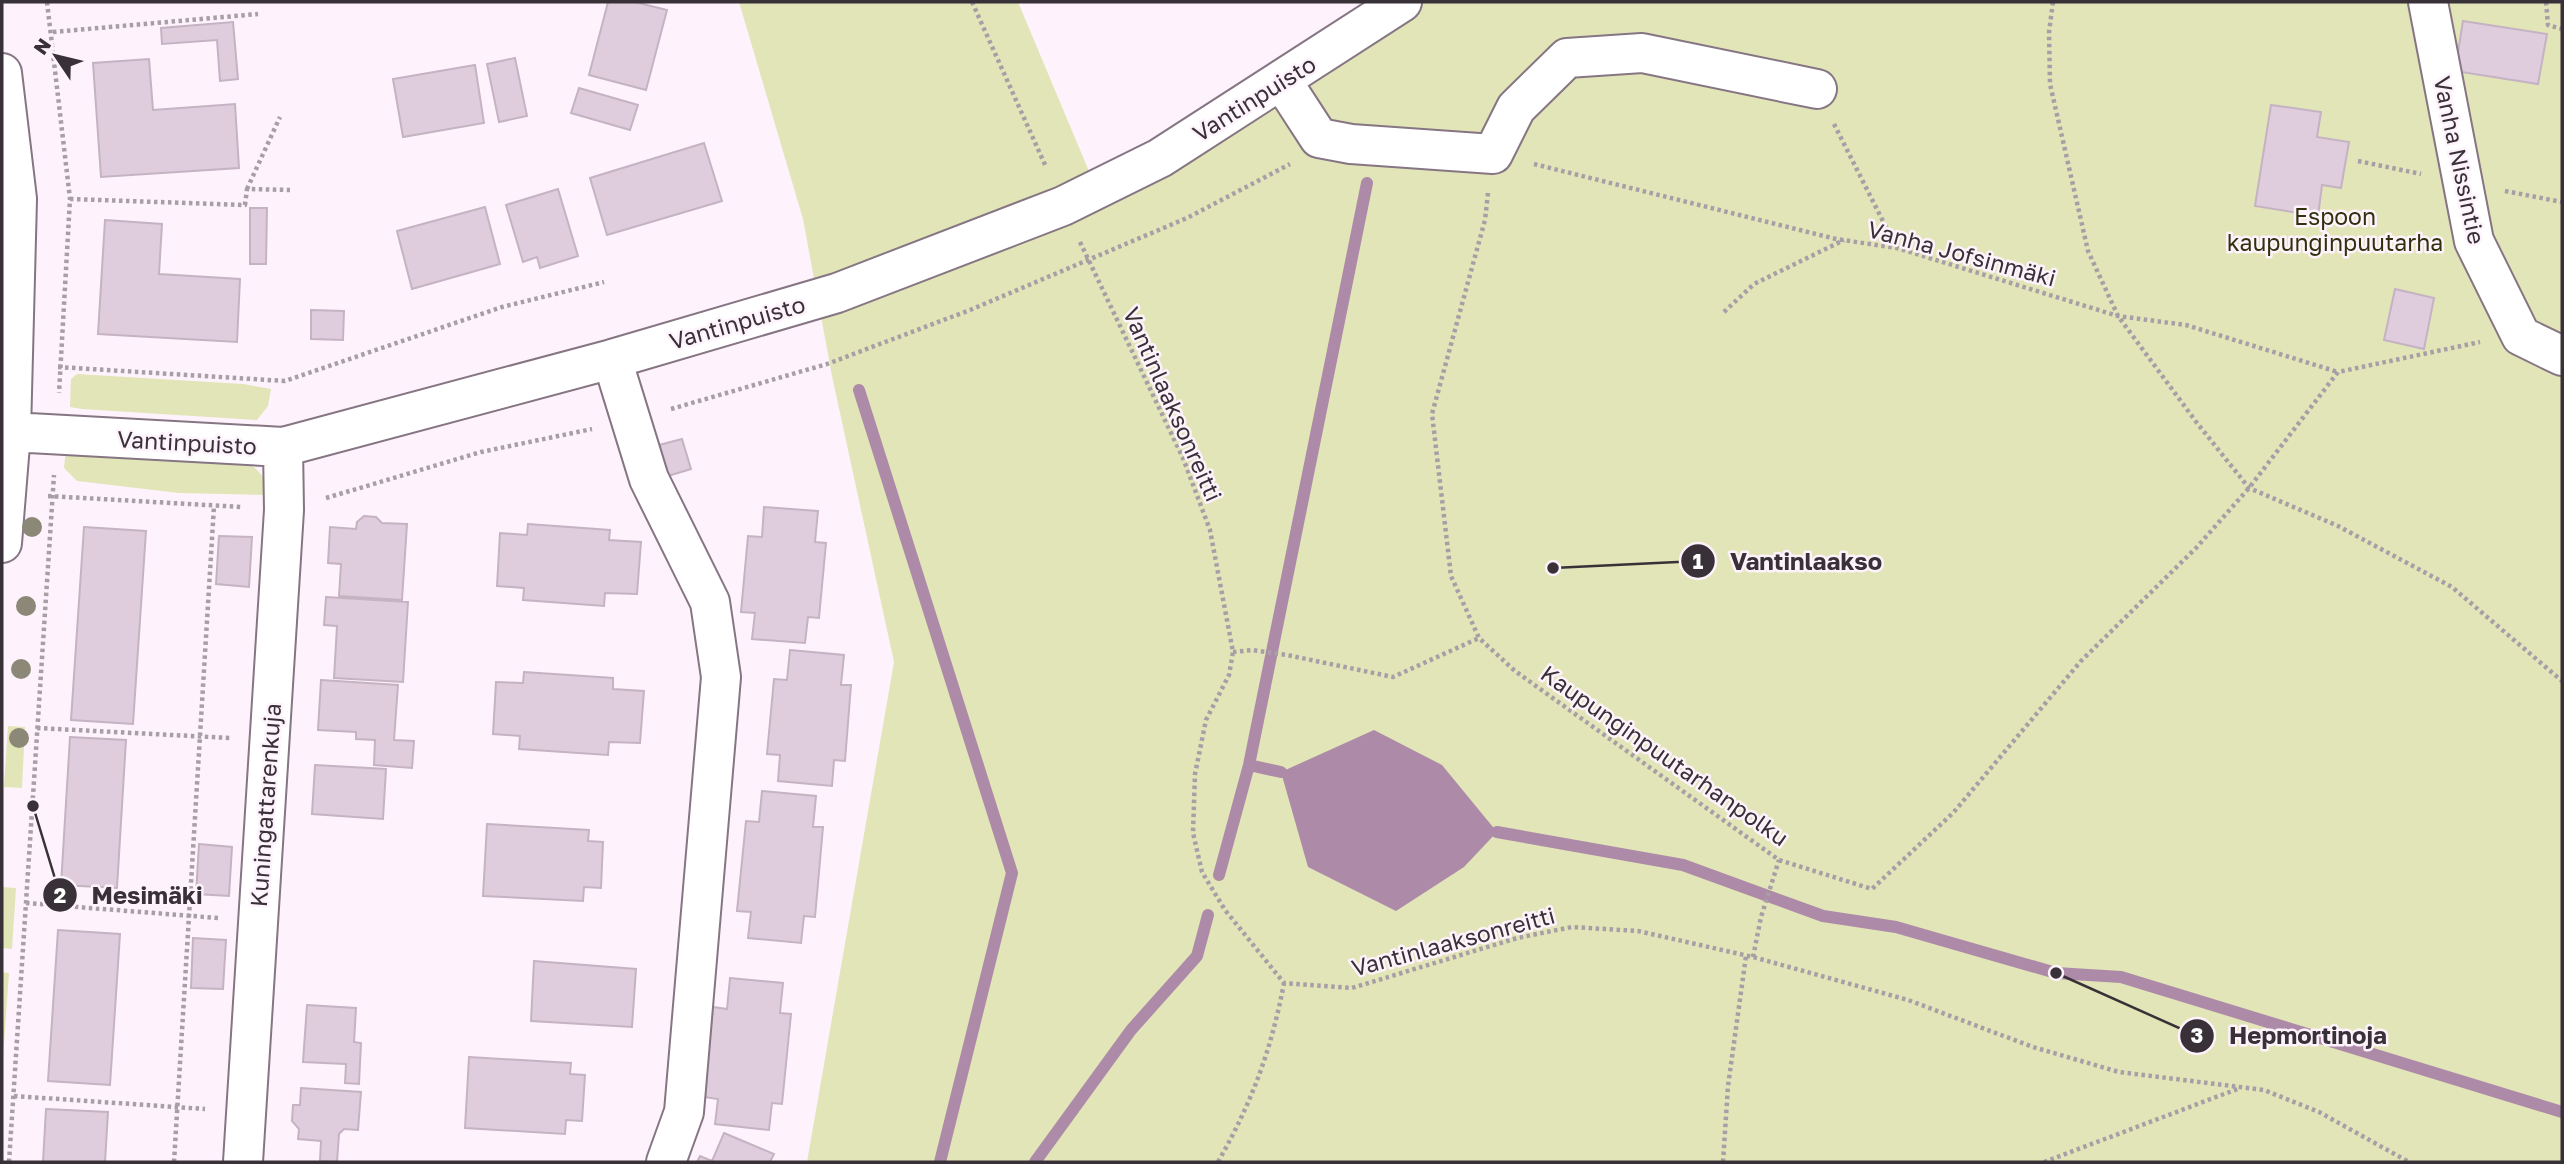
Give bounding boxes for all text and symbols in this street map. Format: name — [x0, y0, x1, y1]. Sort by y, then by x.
north arrow — [21, 21, 91, 91]
text: N — [28, 33, 55, 58]
street label: Vantinpuisto — [1187, 49, 1321, 147]
street label: Vanha Nissintie — [2429, 74, 2491, 246]
park label: Espoon kaupunginpuutarha — [2227, 202, 2443, 256]
street label: Vanha Jofsinmäki — [1865, 214, 2059, 292]
street label: Vantinpuisto — [666, 289, 808, 355]
street label: Vantinlaaksonreitti — [1118, 303, 1228, 505]
street label: Vantinpuisto — [116, 424, 258, 460]
callout: Vantinlaakso — [1681, 539, 1896, 584]
text: Vantinlaakso — [1730, 546, 1882, 575]
text: 1 — [1693, 548, 1704, 574]
street label: Kaupunginpuutarhanpolku — [1536, 659, 1794, 851]
street label: Kuningattarenkuja — [244, 702, 286, 908]
callout: Mesimäki — [43, 873, 217, 918]
text: Mesimäki — [92, 880, 202, 909]
text: 2 — [54, 882, 67, 908]
street label: Vantinlaaksonreitti — [1348, 900, 1558, 982]
callout: Hepmortinoja — [2180, 1013, 2401, 1058]
text: Hepmortinoja — [2229, 1020, 2387, 1049]
text: 3 — [2191, 1022, 2203, 1048]

